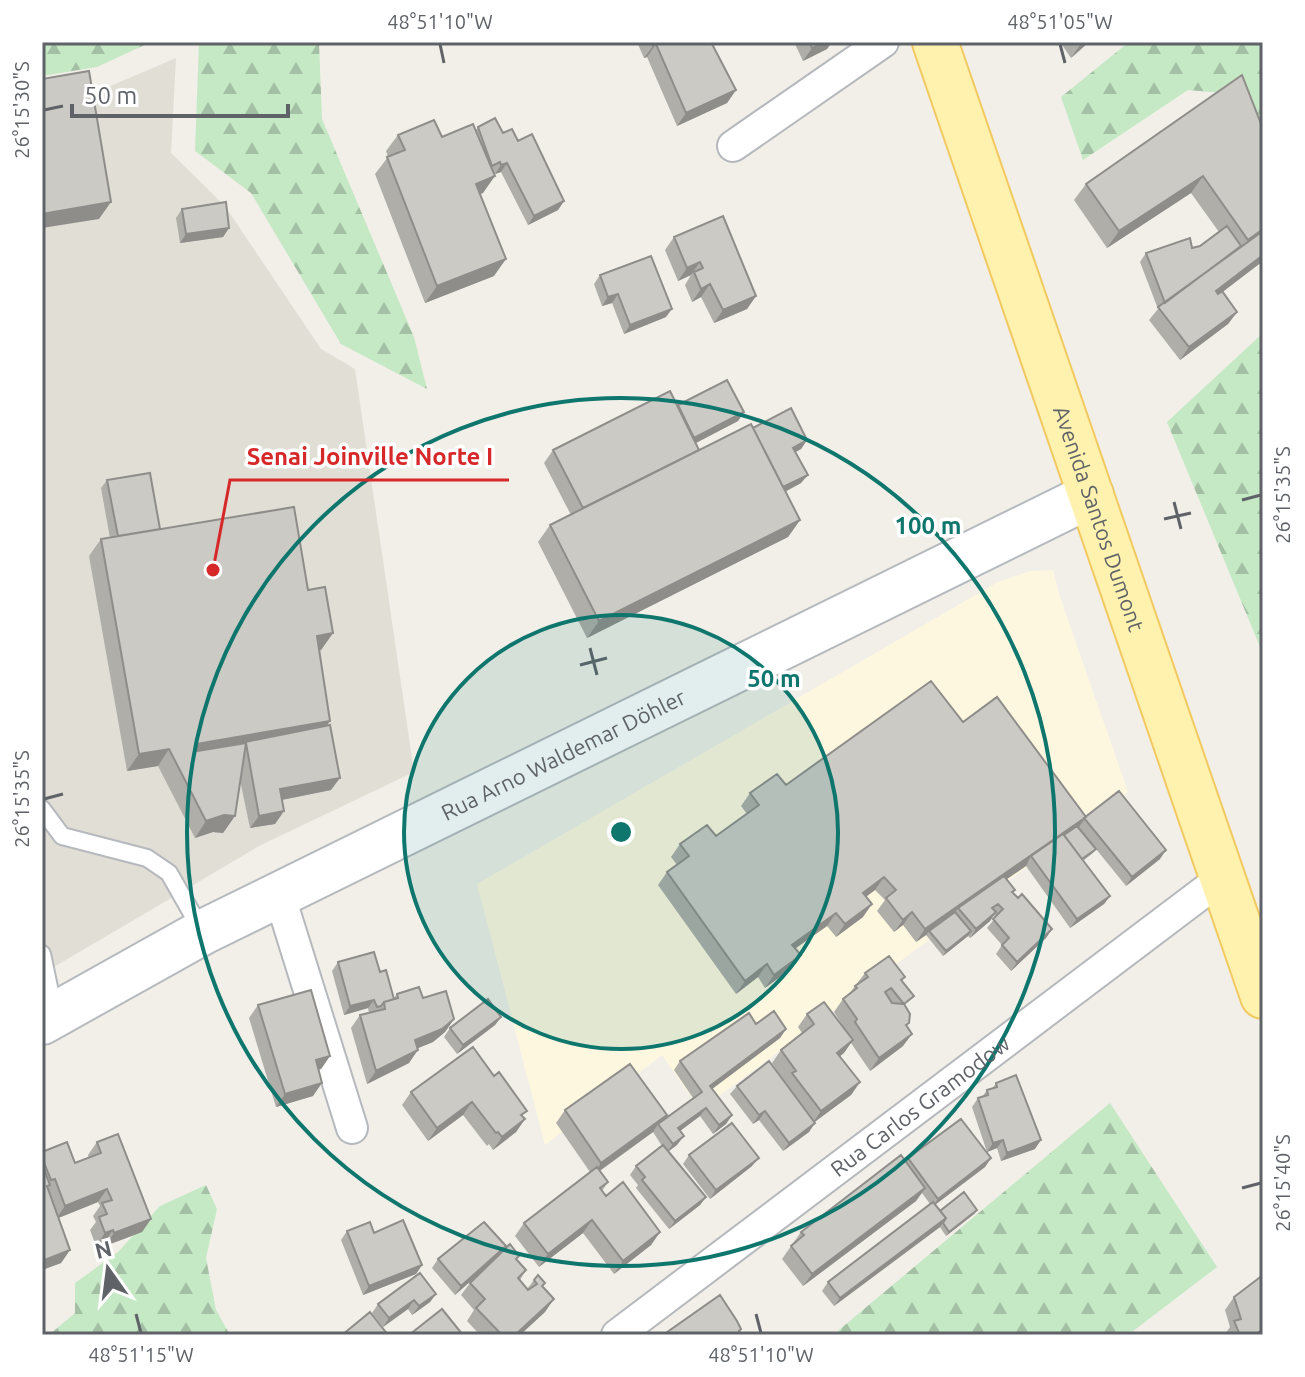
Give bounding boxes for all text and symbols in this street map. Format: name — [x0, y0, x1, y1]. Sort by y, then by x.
text: 48°51'10"W — [387, 10, 493, 33]
text: 48°51'05"W — [1007, 10, 1113, 33]
text: 26°15'30"S — [10, 61, 33, 159]
scale bar — [72, 68, 288, 118]
text: 50 m — [84, 82, 137, 109]
street label: Avenida Santos Dumont — [1049, 402, 1150, 635]
callout: Senai Joinville Norte I — [230, 432, 509, 480]
text: Senai Joinville Norte I — [247, 443, 493, 470]
text: 26°15'35"S — [1271, 446, 1294, 544]
text: 100 m — [895, 512, 961, 539]
text: 50 m — [747, 665, 801, 692]
street label: Rua Arno Waldemar Döhler — [437, 683, 690, 825]
text: 26°15'35"S — [10, 750, 33, 848]
centre of rings — [607, 818, 635, 846]
street label: Rua Carlos Gramodow — [825, 1030, 1014, 1181]
text: 26°15'40"S — [1271, 1134, 1294, 1232]
north arrow — [68, 1229, 148, 1309]
text: N — [92, 1235, 114, 1263]
text: 48°51'15"W — [88, 1343, 194, 1366]
text: 48°51'10"W — [708, 1343, 814, 1366]

